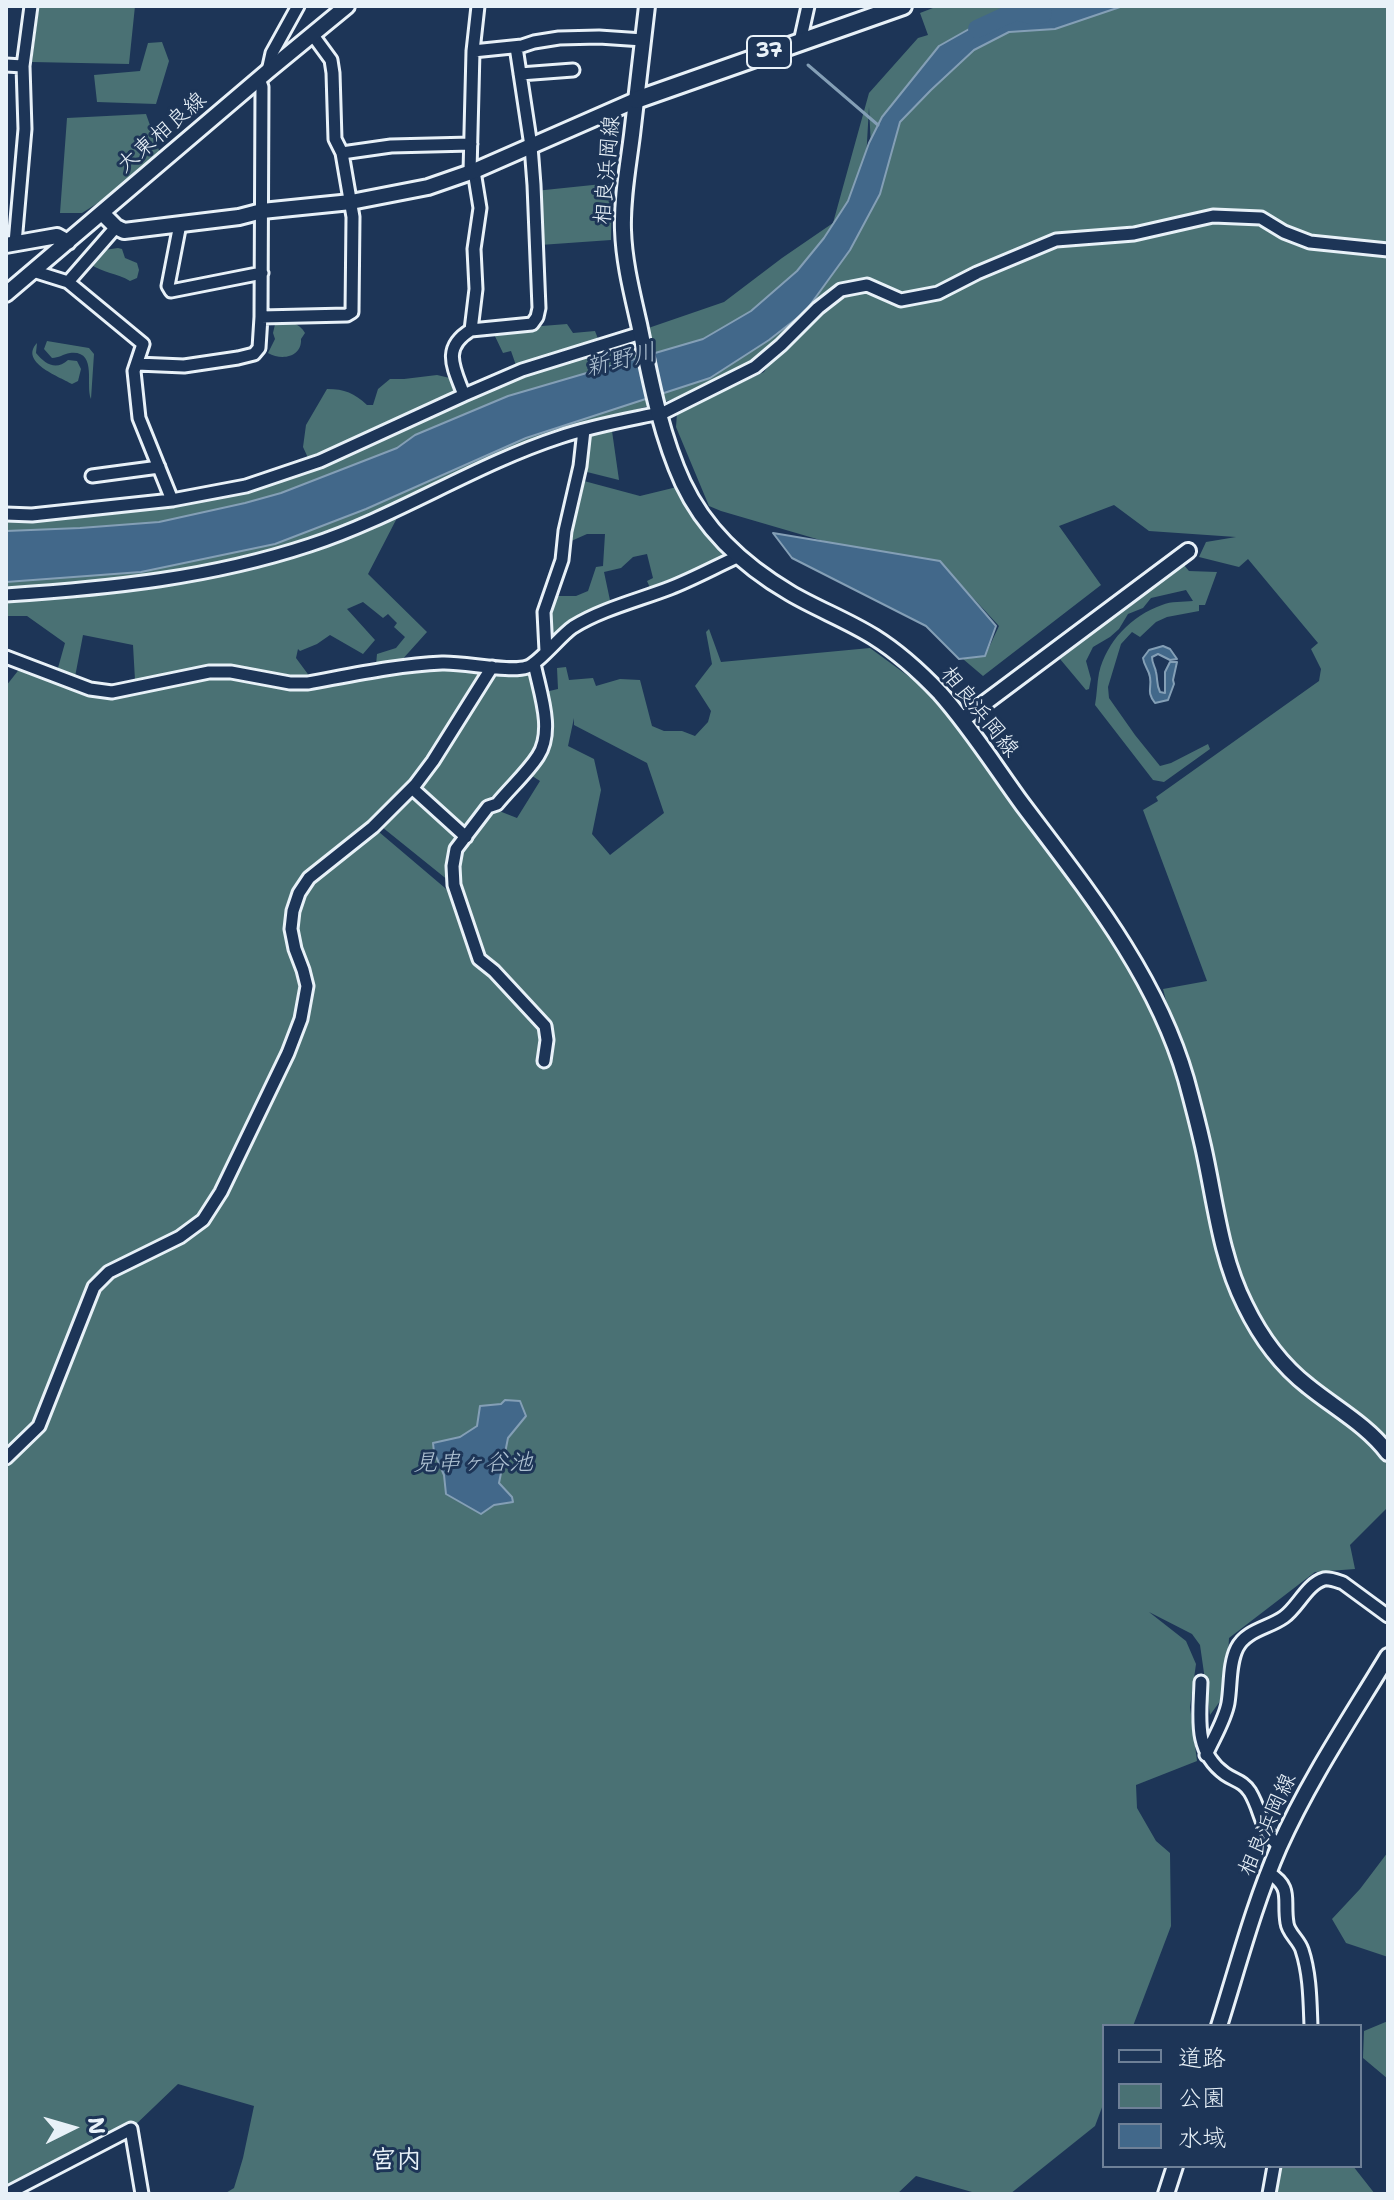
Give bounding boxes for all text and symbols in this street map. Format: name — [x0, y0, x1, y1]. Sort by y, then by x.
road number: 37 — [747, 36, 791, 68]
street label: 大東相良線 — [112, 87, 212, 179]
street label: 相良浜岡線 — [590, 114, 626, 226]
water label: 新野川 — [583, 338, 659, 384]
street label: 相良浜岡線 — [934, 661, 1024, 763]
water label: 見串ヶ谷池 — [413, 1450, 533, 1478]
street label: 相良浜岡線 — [1234, 1769, 1302, 1881]
legend — [1102, 2024, 1362, 2168]
text: 道路 — [1178, 2042, 1226, 2074]
text: 公園 — [1178, 2082, 1226, 2114]
north arrow — [32, 2088, 112, 2168]
text: N — [81, 2116, 112, 2136]
text: 水域 — [1178, 2122, 1226, 2154]
district label: 宮内 — [370, 2145, 422, 2177]

